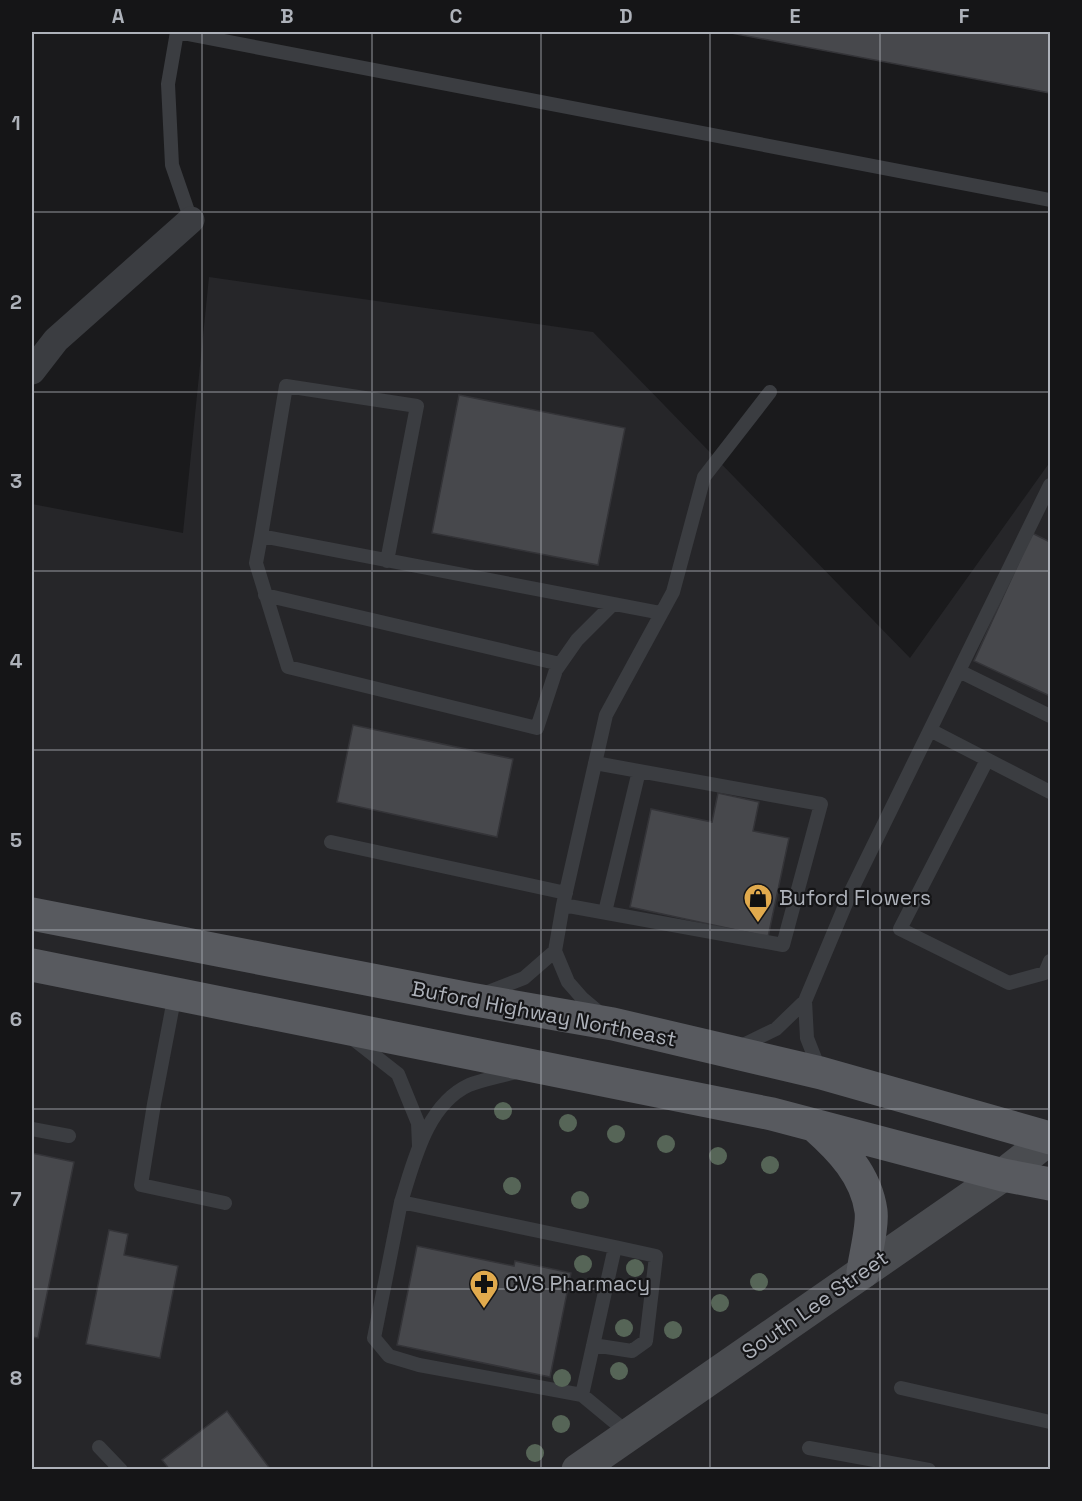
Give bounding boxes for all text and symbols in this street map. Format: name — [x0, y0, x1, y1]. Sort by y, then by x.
text: A — [112, 3, 125, 29]
text: B — [280, 3, 294, 29]
text: C — [450, 3, 463, 29]
text: D — [619, 3, 633, 29]
text: E — [789, 3, 801, 29]
text: F — [959, 3, 970, 29]
text: 1 — [11, 110, 21, 136]
text: 2 — [10, 289, 22, 315]
text: 3 — [10, 468, 22, 494]
text: 4 — [10, 648, 23, 674]
text: 5 — [10, 827, 22, 853]
shop icon: Buford Flowers — [742, 882, 774, 924]
place label: Buford Flowers — [779, 884, 931, 911]
street label: Buford Highway Northeast — [409, 975, 679, 1052]
text: 6 — [10, 1006, 22, 1032]
text: 7 — [10, 1186, 22, 1212]
street label: South Lee Street — [736, 1244, 893, 1365]
pharmacy icon: CVS Pharmacy — [468, 1268, 500, 1310]
place label: CVS Pharmacy — [505, 1270, 650, 1297]
text: 8 — [10, 1365, 22, 1391]

